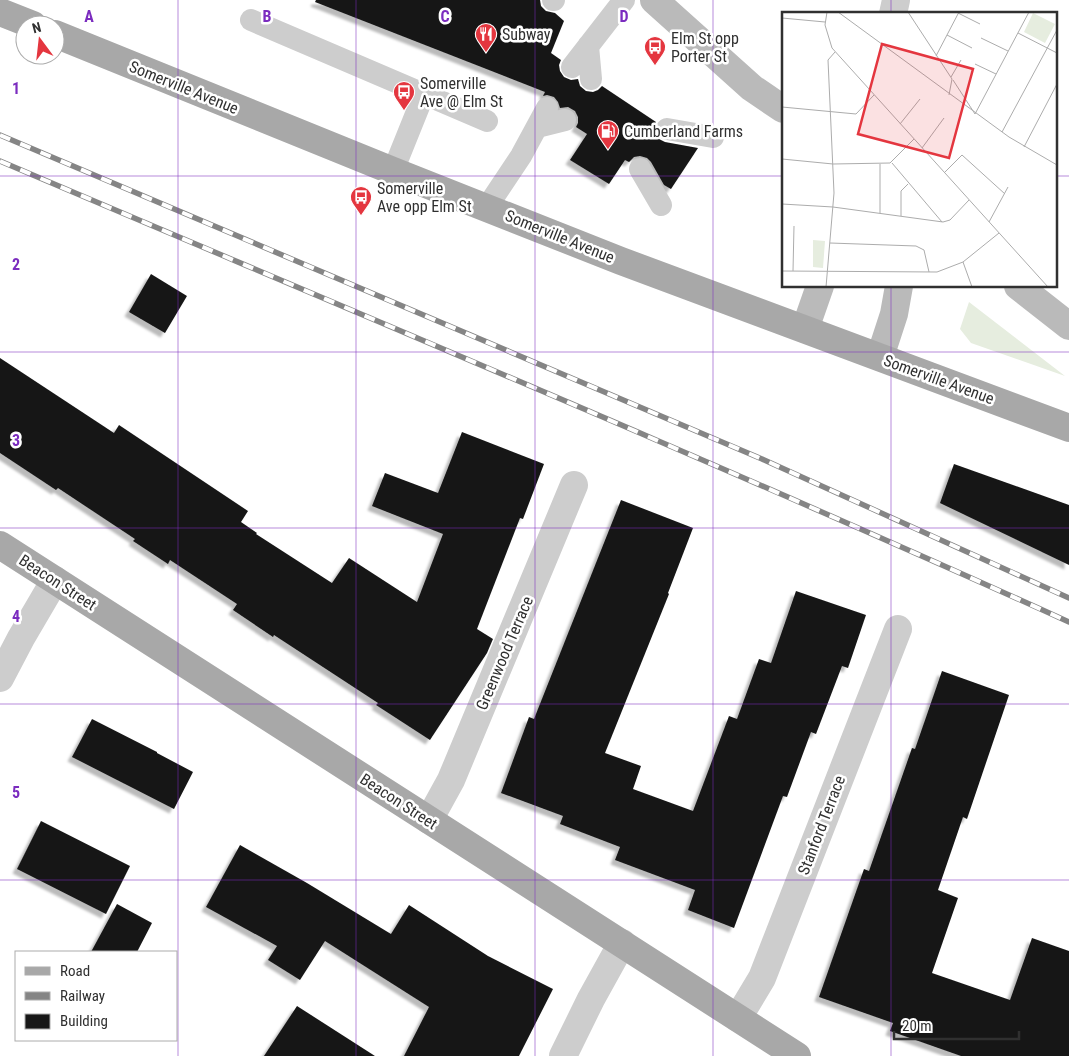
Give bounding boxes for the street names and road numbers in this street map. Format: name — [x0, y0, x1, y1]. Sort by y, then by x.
street label: Somerville Avenue — [126, 57, 241, 118]
street label: Somerville Avenue — [502, 206, 617, 267]
street label: Somerville Avenue — [881, 351, 997, 408]
street label: Beacon Street — [16, 550, 100, 615]
street label: Greenwood Terrace — [472, 593, 537, 713]
street label: Beacon Street — [357, 769, 441, 834]
street label: Stanford Terrace — [794, 773, 849, 877]

